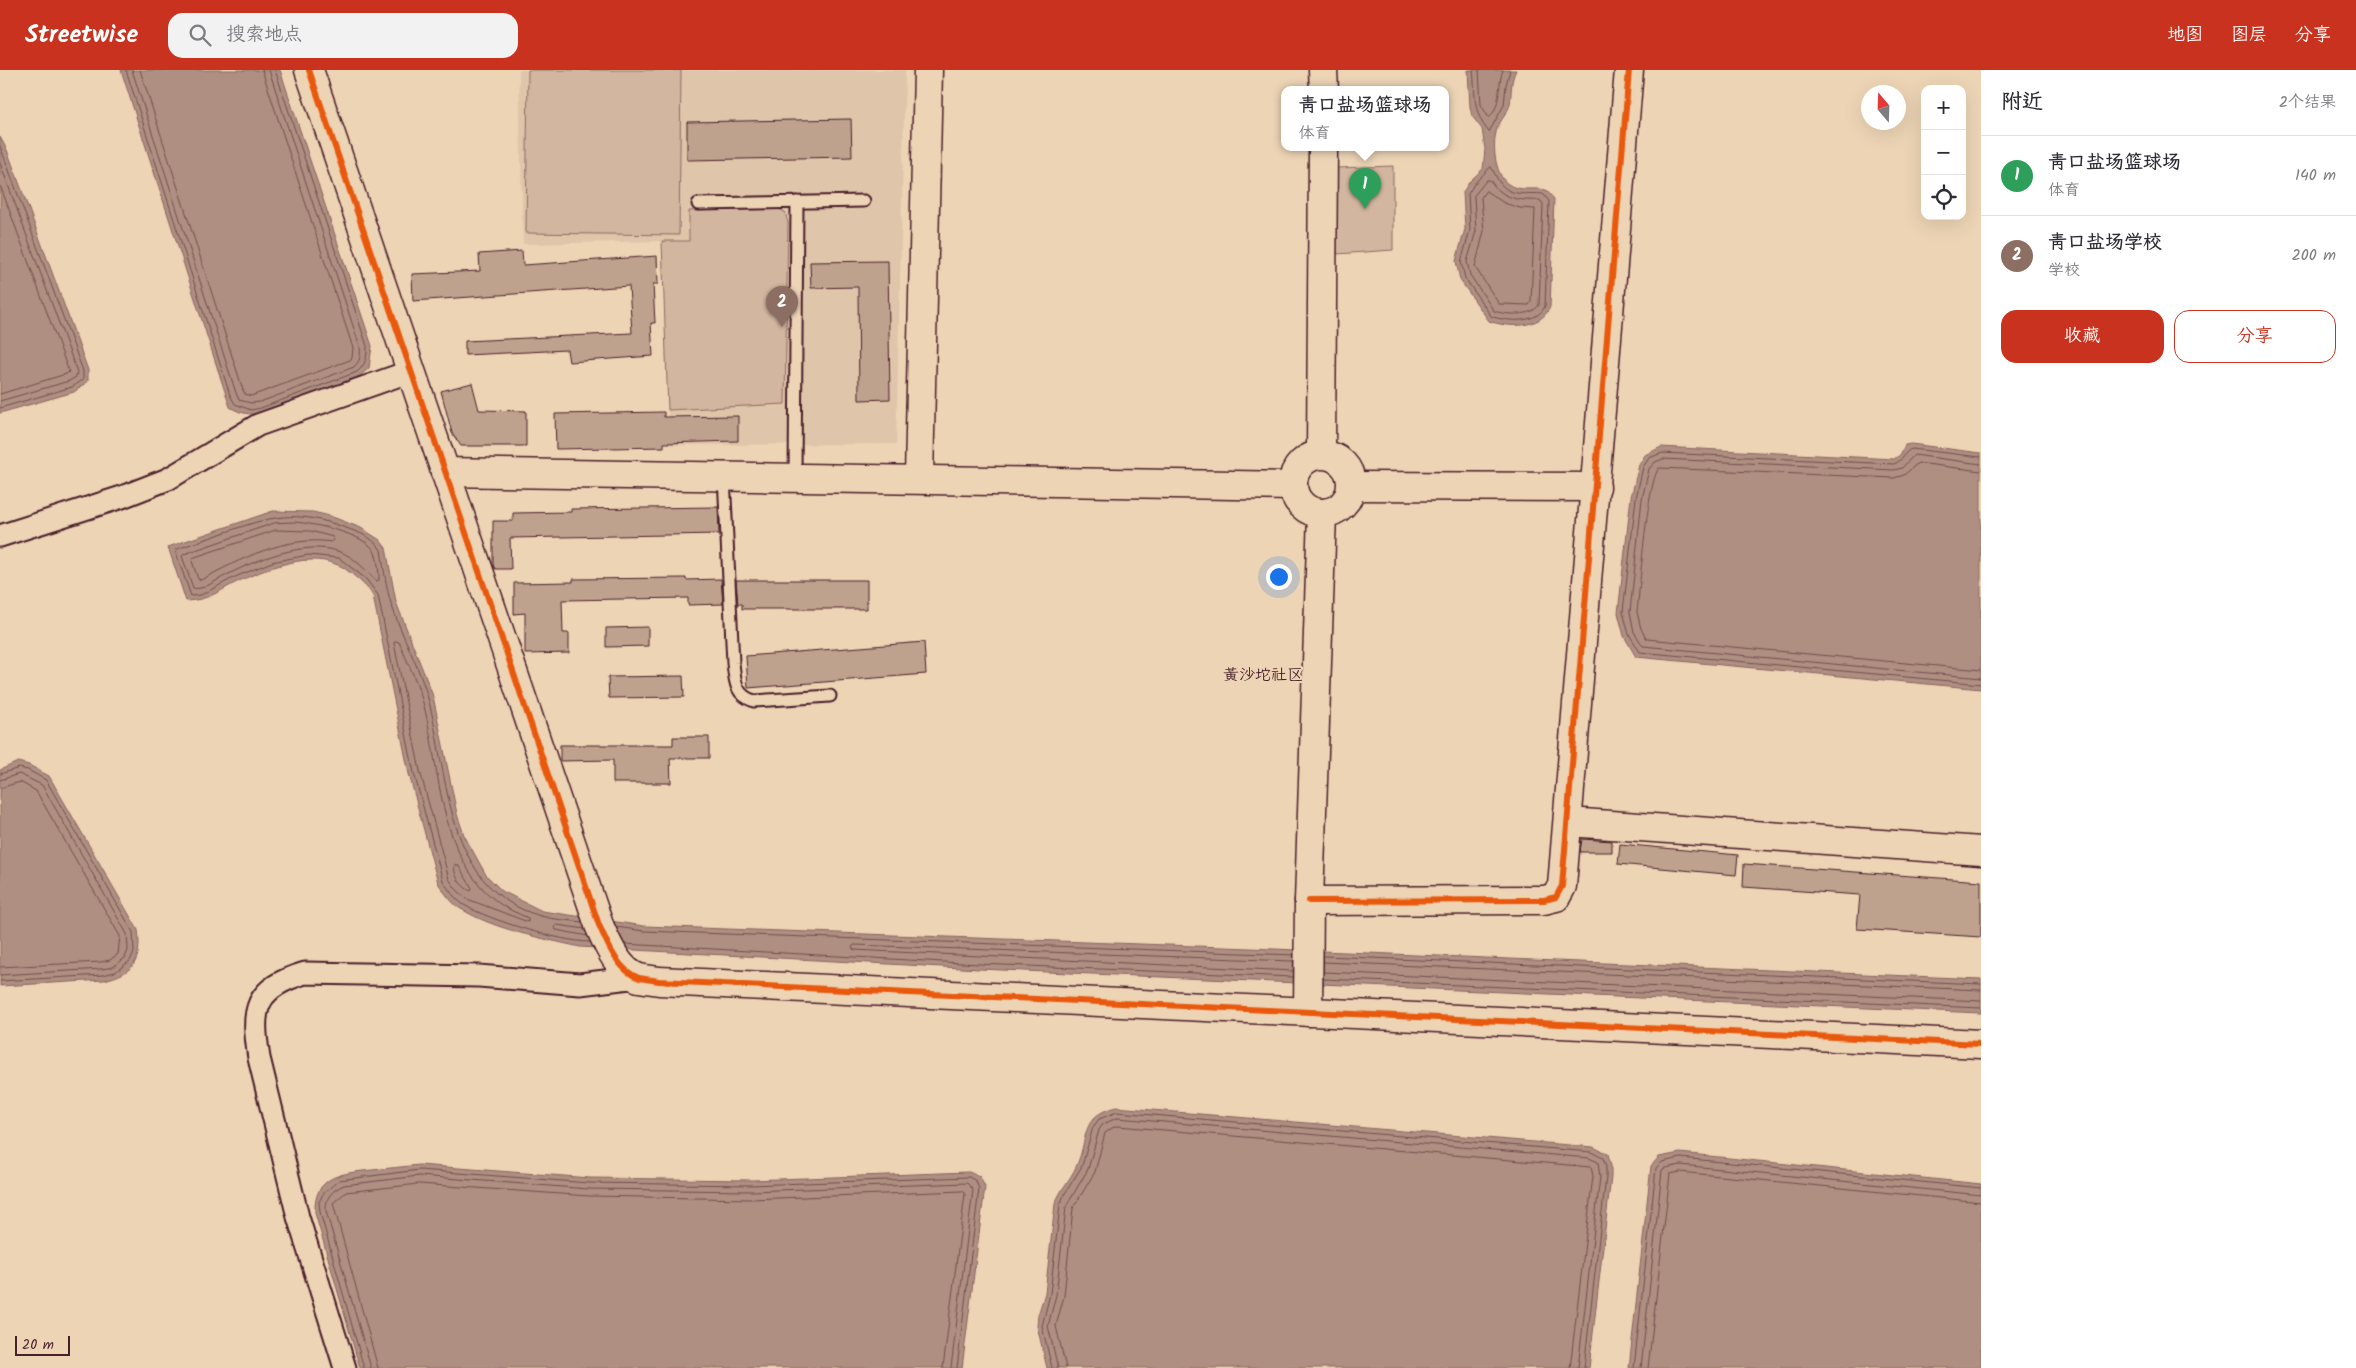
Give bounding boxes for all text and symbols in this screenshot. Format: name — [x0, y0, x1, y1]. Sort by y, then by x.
search box — [168, 13, 518, 58]
text: Streetwise — [25, 16, 138, 55]
text: 搜索地点 — [226, 20, 302, 50]
icon: search — [186, 21, 214, 49]
text: 地图 — [2167, 21, 2203, 50]
text: 图层 — [2231, 21, 2267, 50]
text: 分享 — [2295, 21, 2331, 50]
north arrow — [1861, 85, 1906, 130]
map controls — [1921, 85, 1966, 220]
button: + — [1921, 85, 1966, 130]
popup — [1281, 86, 1449, 151]
text: 附近 — [2001, 86, 2043, 119]
text: 2个结果 — [2279, 90, 2336, 115]
text: 青口盐场篮球场 — [1298, 91, 1432, 121]
text: 体育 — [1298, 121, 1331, 146]
button: − — [1921, 130, 1966, 175]
text: 青口盐场篮球场 — [2048, 148, 2181, 178]
text: 1 — [2015, 163, 2019, 188]
text: 140 m — [2295, 163, 2336, 188]
pin: 1 — [1349, 168, 1381, 209]
button: locate — [1921, 175, 1966, 220]
text: 体育 — [2048, 178, 2080, 203]
text: 青口盐场学校 — [2048, 228, 2162, 258]
text: 2 — [2012, 243, 2022, 268]
text: 200 m — [2292, 243, 2336, 268]
text: 学校 — [2048, 258, 2080, 283]
pin: 2 — [766, 286, 798, 327]
button: 收藏 — [2001, 310, 2164, 363]
button: 分享 — [2174, 310, 2336, 363]
your location — [1266, 564, 1292, 590]
district label: 黄沙坨社区 — [1223, 663, 1303, 688]
scale bar — [15, 1333, 70, 1356]
text: 20 m — [22, 1334, 54, 1356]

